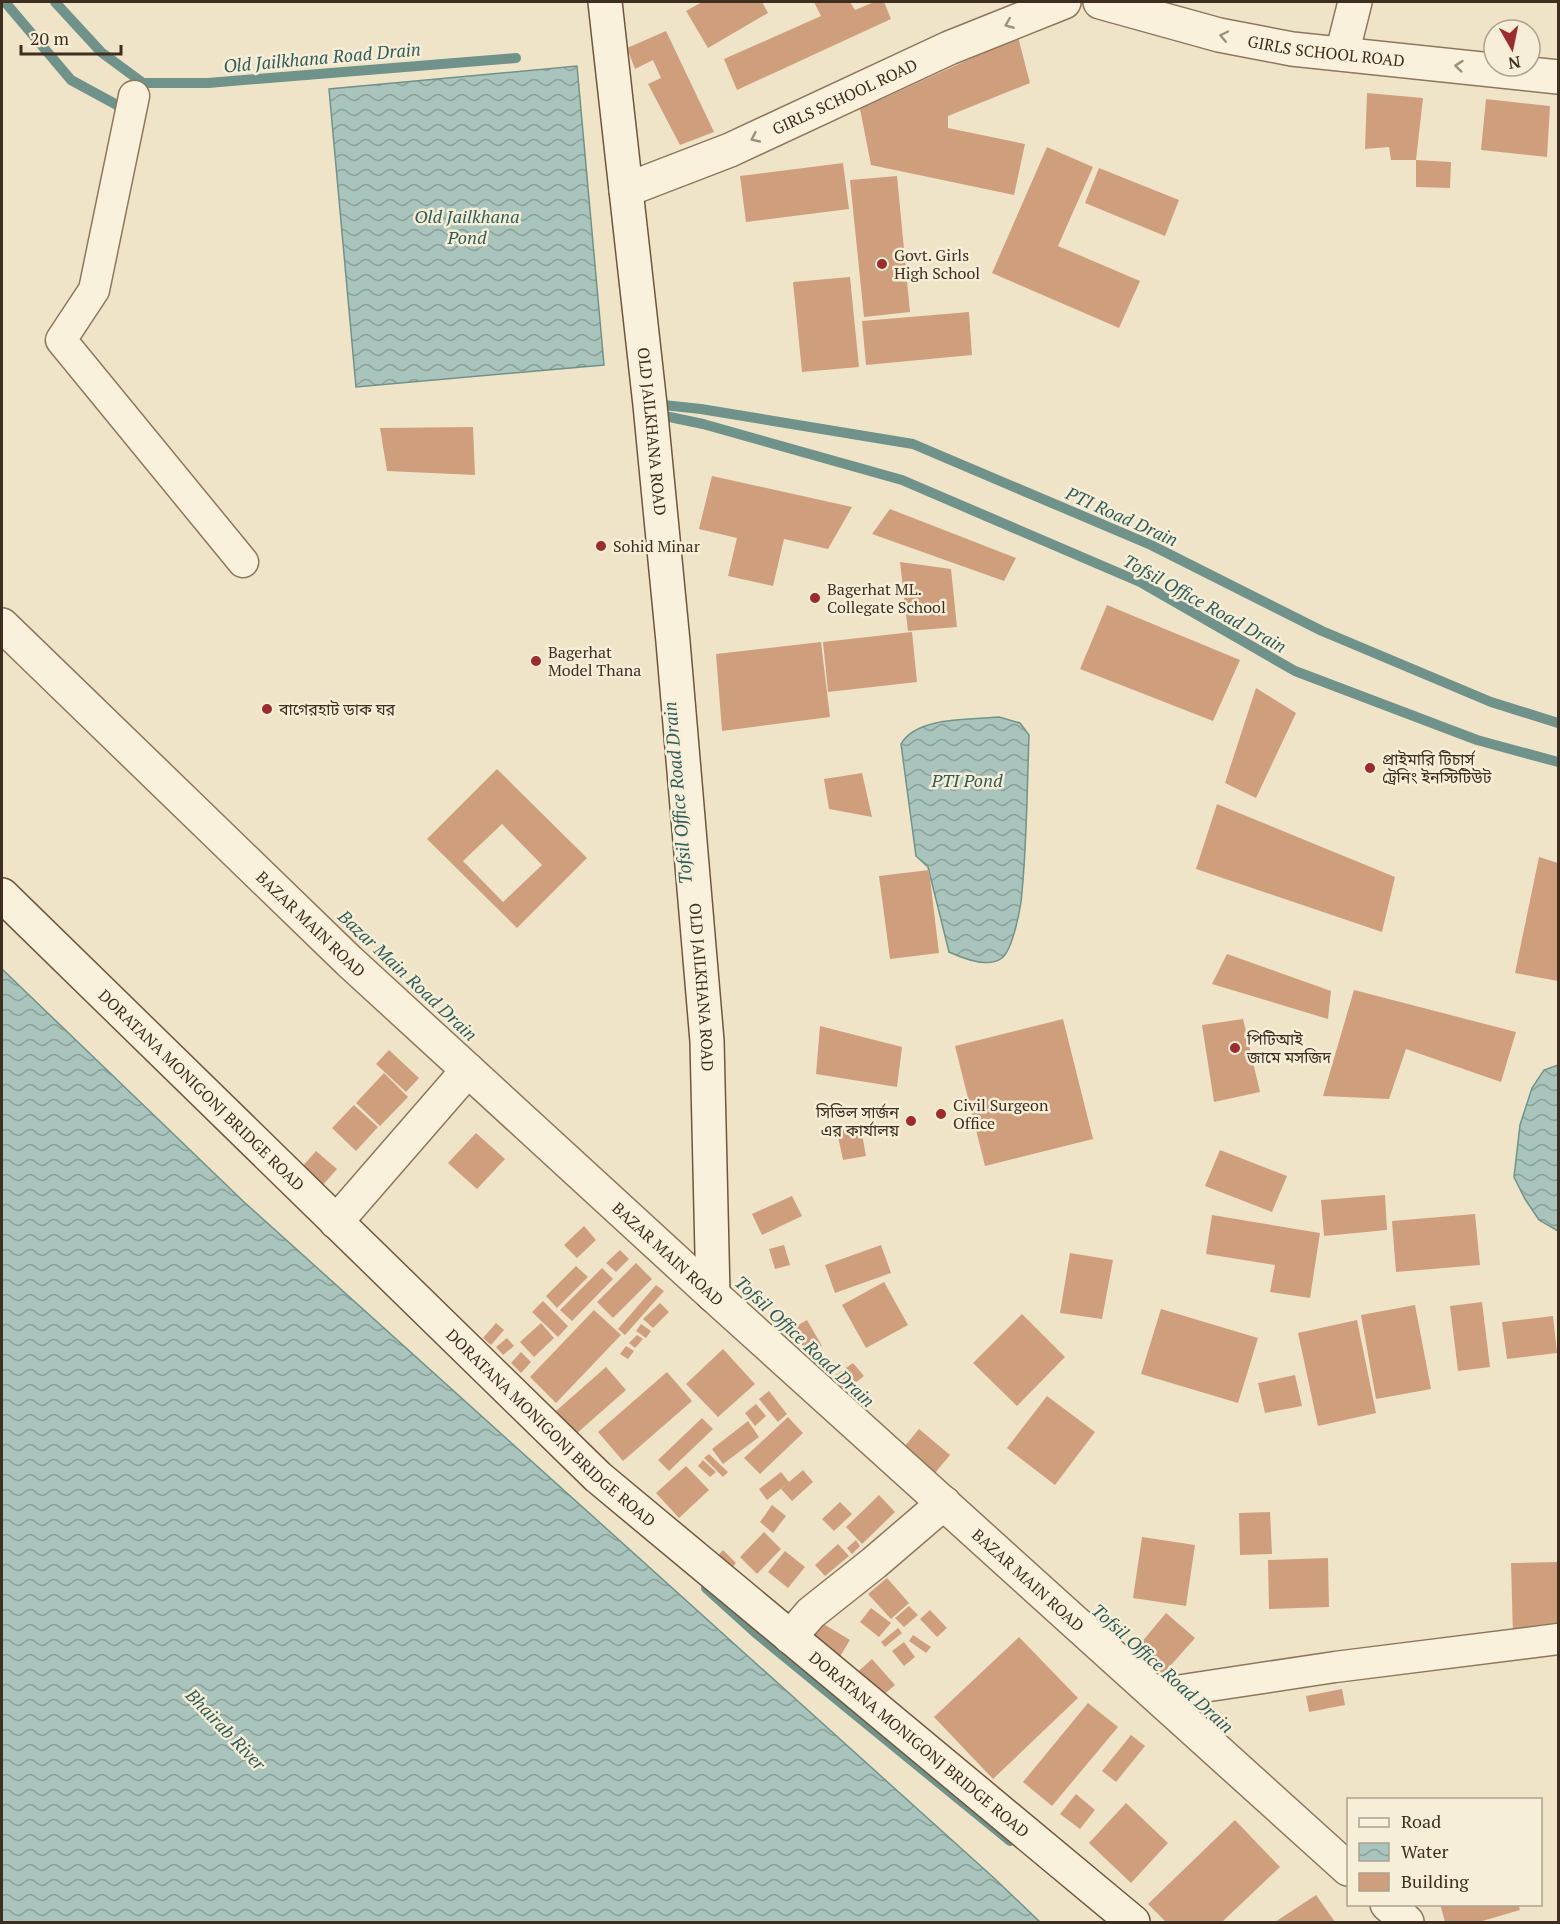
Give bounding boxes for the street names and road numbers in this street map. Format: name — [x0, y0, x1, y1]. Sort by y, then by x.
street label: GIRLS SCHOOL ROAD — [1246, 30, 1406, 72]
street label: GIRLS SCHOOL ROAD — [768, 53, 921, 140]
street label: OLD JAILKHANA ROAD — [633, 346, 672, 516]
street label: BAZAR MAIN ROAD — [252, 866, 370, 982]
street label: OLD JAILKHANA ROAD — [684, 902, 719, 1072]
street label: DORATANA MONIGONJ BRIDGE ROAD — [94, 984, 309, 1196]
street label: BAZAR MAIN ROAD — [608, 1197, 728, 1310]
street label: DORATANA MONIGONJ BRIDGE ROAD — [441, 1324, 660, 1531]
street label: BAZAR MAIN ROAD — [967, 1524, 1089, 1636]
street label: DORATANA MONIGONJ BRIDGE ROAD — [805, 1646, 1034, 1842]

